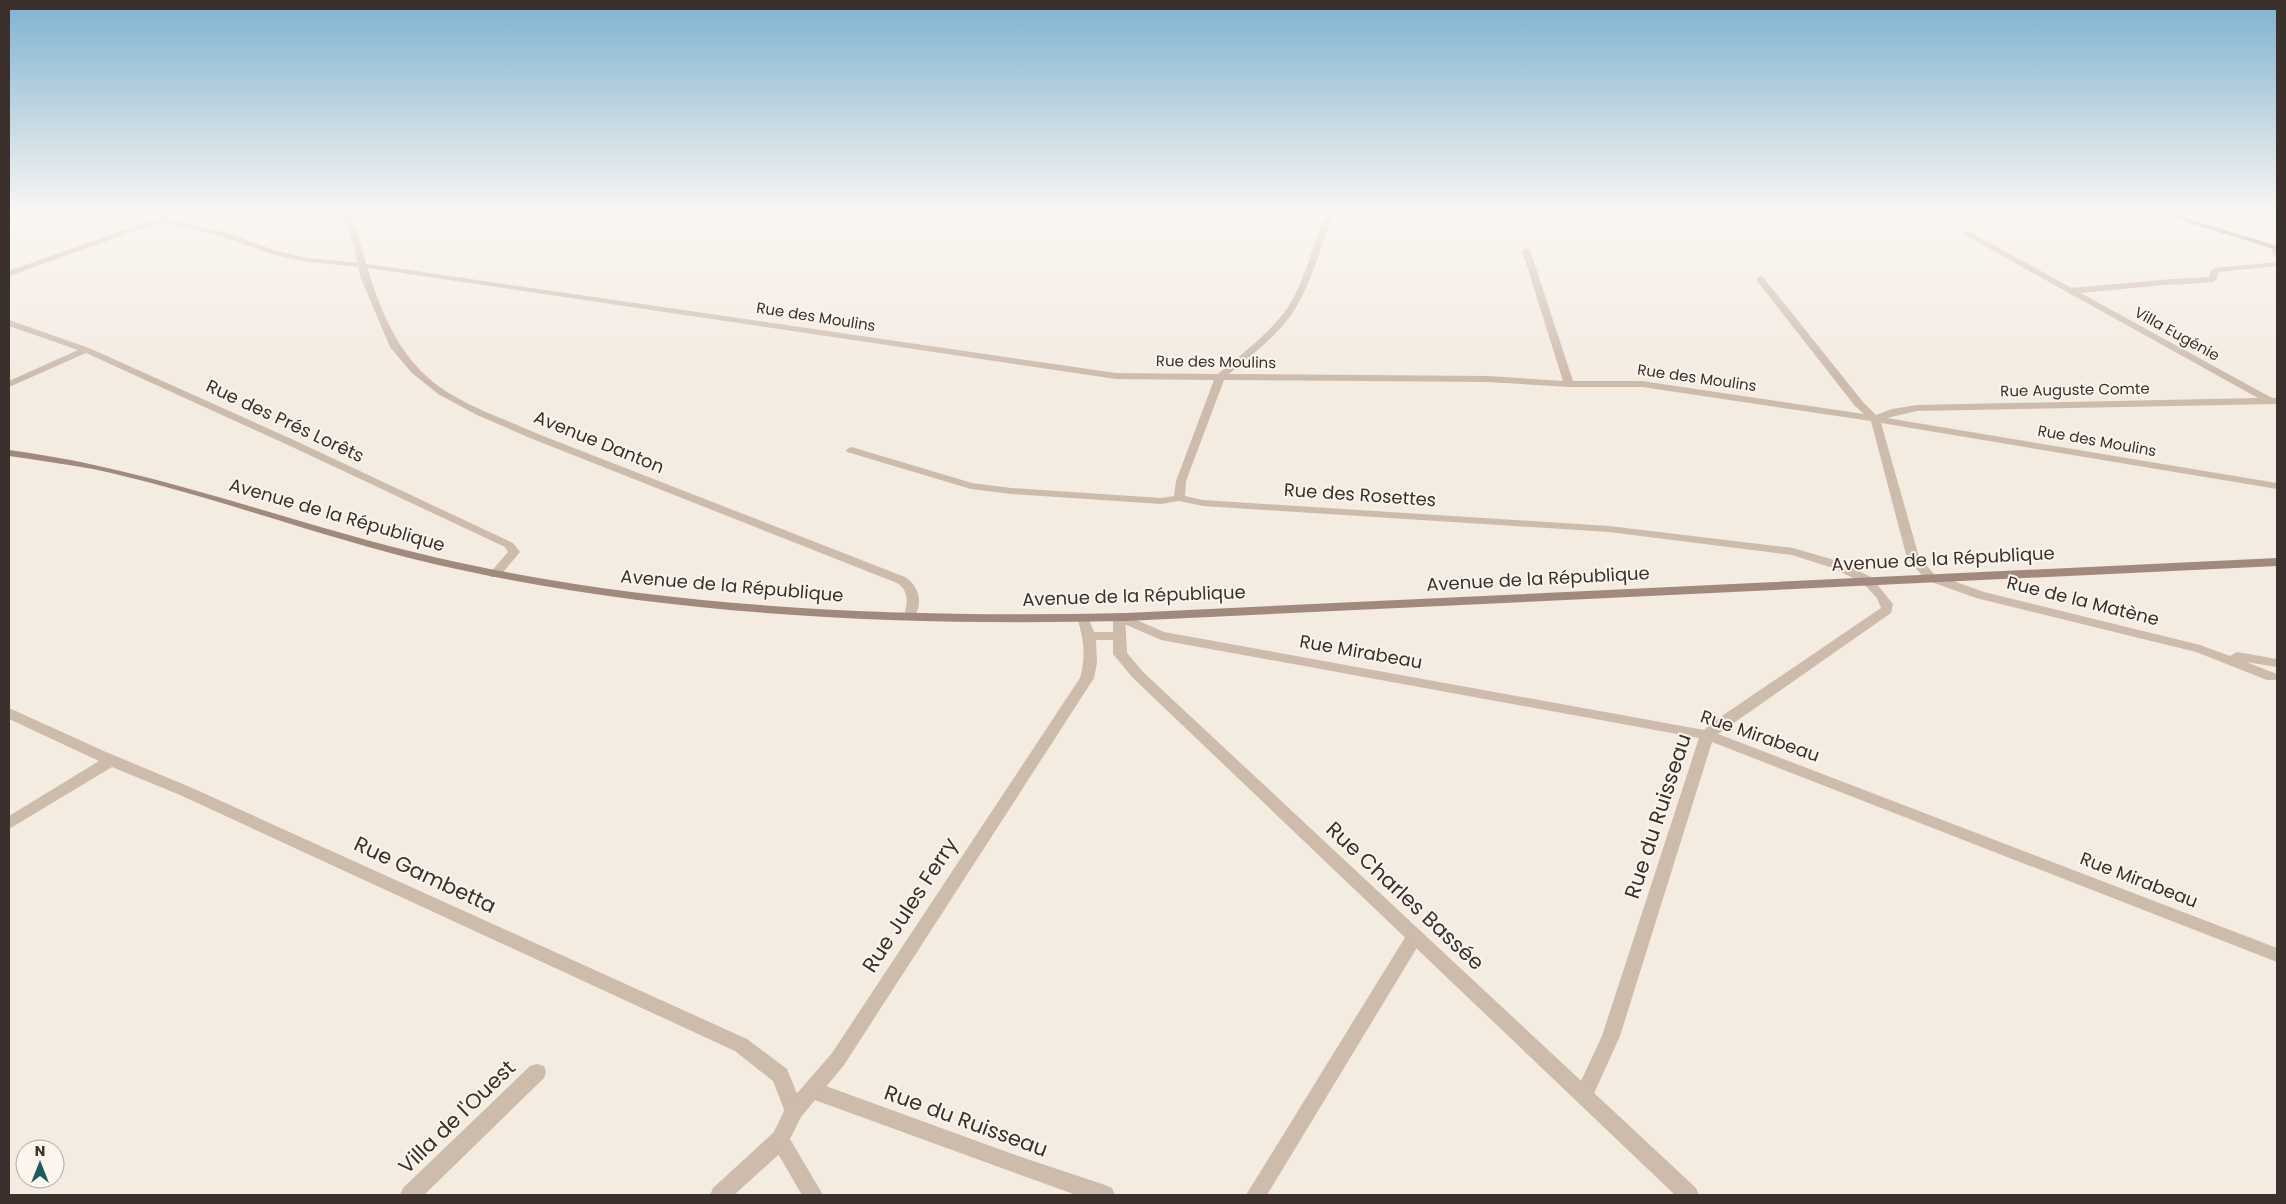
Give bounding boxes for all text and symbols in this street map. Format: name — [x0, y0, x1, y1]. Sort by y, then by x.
street label: Rue des Moulins — [755, 297, 877, 336]
street label: Villa Eugénie — [2131, 301, 2224, 366]
street label: Rue des Moulins — [1156, 350, 1276, 373]
street label: Rue des Moulins — [1636, 359, 1758, 396]
street label: Rue des Prés Lorêts — [202, 373, 368, 468]
street label: Rue Auguste Comte — [2000, 378, 2150, 401]
street label: Avenue Danton — [530, 404, 668, 479]
street label: Rue des Moulins — [2036, 420, 2158, 461]
street label: Avenue de la République — [226, 472, 448, 557]
street label: Rue des Rosettes — [1283, 477, 1437, 512]
street label: Avenue de la République — [1831, 540, 2055, 577]
street label: Avenue de la République — [1426, 560, 1650, 597]
street label: Avenue de la République — [620, 563, 845, 608]
street label: Rue de la Matène — [2004, 570, 2162, 632]
street label: Avenue de la République — [1022, 579, 1246, 612]
street label: Rue Mirabeau — [1298, 628, 1424, 675]
street label: Rue Mirabeau — [1697, 703, 1823, 768]
street label: Rue du Ruisseau — [1617, 730, 1698, 902]
street label: Rue Charles Bassée — [1320, 815, 1491, 977]
street label: Rue Gambetta — [349, 829, 501, 920]
street label: Rue Jules Ferry — [855, 832, 964, 978]
street label: Rue Mirabeau — [2077, 846, 2202, 913]
street label: Villa de l'Ouest — [392, 1053, 522, 1180]
street label: Rue du Ruisseau — [880, 1077, 1052, 1164]
north arrow — [15, 1139, 65, 1189]
text: N — [35, 1141, 45, 1161]

